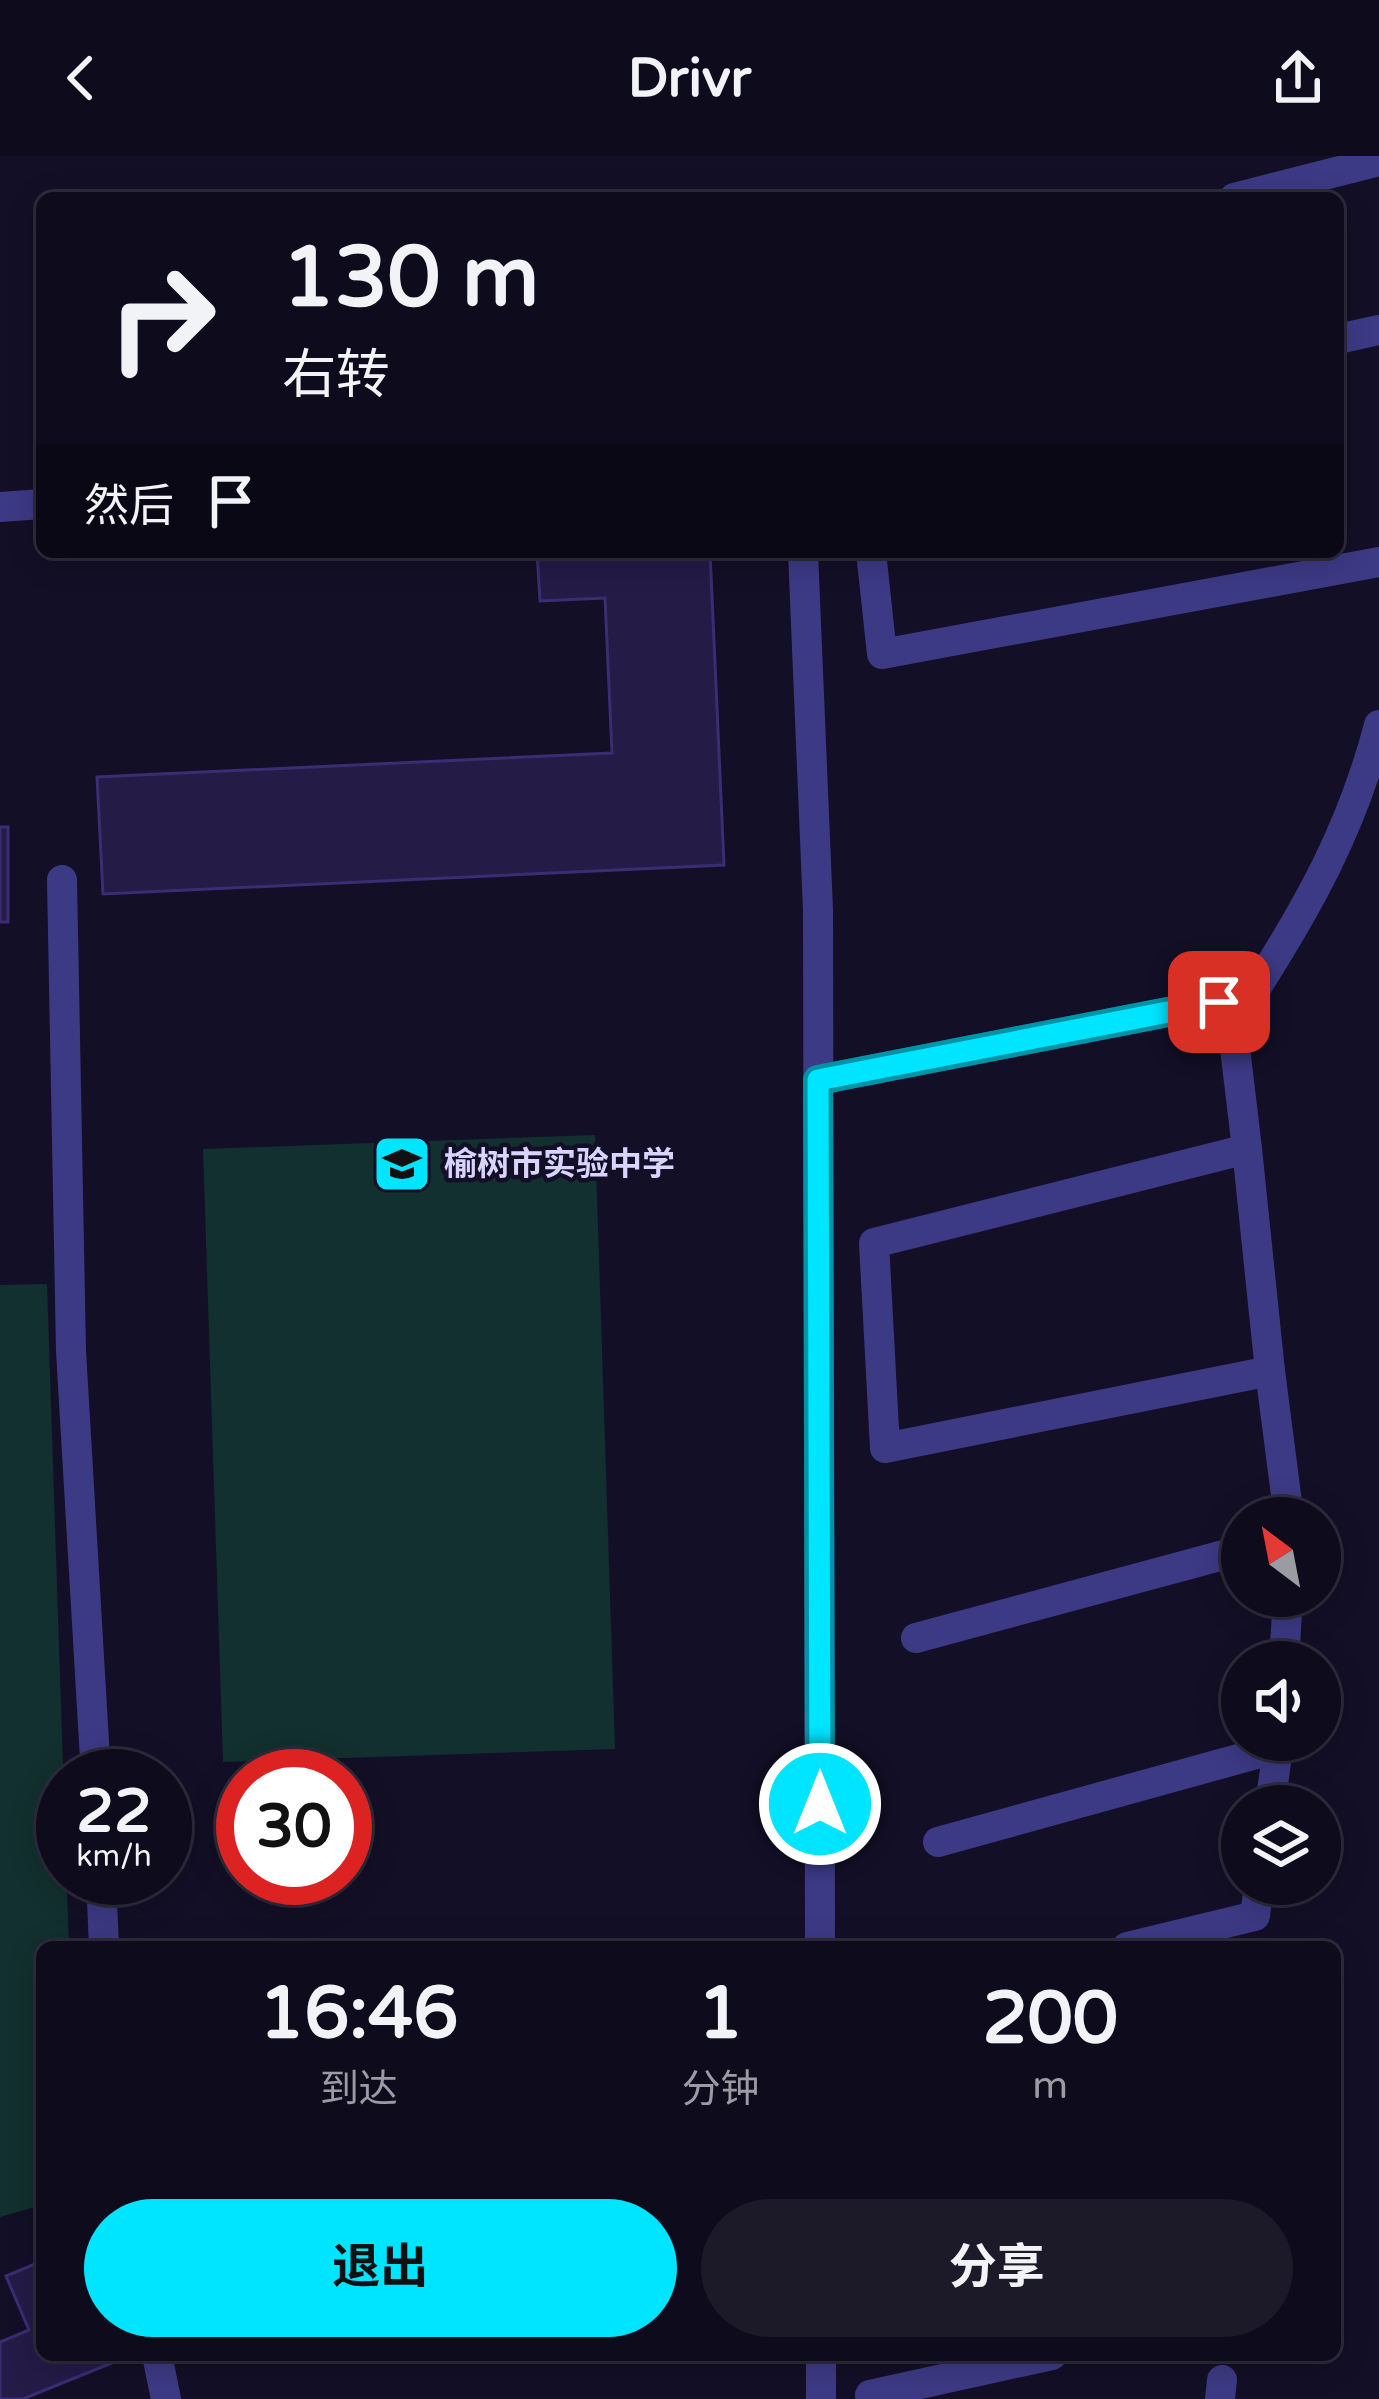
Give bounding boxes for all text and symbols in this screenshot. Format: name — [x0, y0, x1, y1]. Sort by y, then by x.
icon: back — [48, 45, 114, 111]
icon: share — [1265, 45, 1331, 111]
text: Drivr — [628, 46, 751, 111]
text: 130 m — [282, 228, 539, 329]
icon: right — [84, 240, 240, 396]
text: 右转 — [282, 343, 390, 408]
icon: arrive — [198, 468, 264, 534]
text: 然后 — [84, 480, 174, 534]
pin — [1168, 951, 1270, 1053]
icon: arrive — [1186, 969, 1252, 1035]
school or university icon: 榆树市实验中学 — [371, 1133, 433, 1195]
place label: 榆树市实验中学 — [444, 1145, 675, 1184]
north arrow — [1221, 1497, 1341, 1617]
map controls — [1221, 1497, 1341, 1905]
button: sound — [1221, 1641, 1341, 1761]
position arrow — [757, 1741, 883, 1867]
speed limit sign: 30 — [216, 1749, 372, 1905]
text: 22 — [76, 1776, 152, 1848]
button: layers — [1221, 1785, 1341, 1905]
text: km/h — [76, 1838, 152, 1875]
text: 16:46 — [259, 1971, 459, 2058]
text: 1 — [698, 1971, 743, 2058]
text: 200 — [982, 1976, 1118, 2063]
text: m — [1032, 2062, 1068, 2109]
text: 到达 — [320, 2066, 398, 2113]
text: 分钟 — [681, 2066, 759, 2113]
button: 退出 — [84, 2199, 677, 2337]
button: 分享 — [701, 2199, 1293, 2337]

